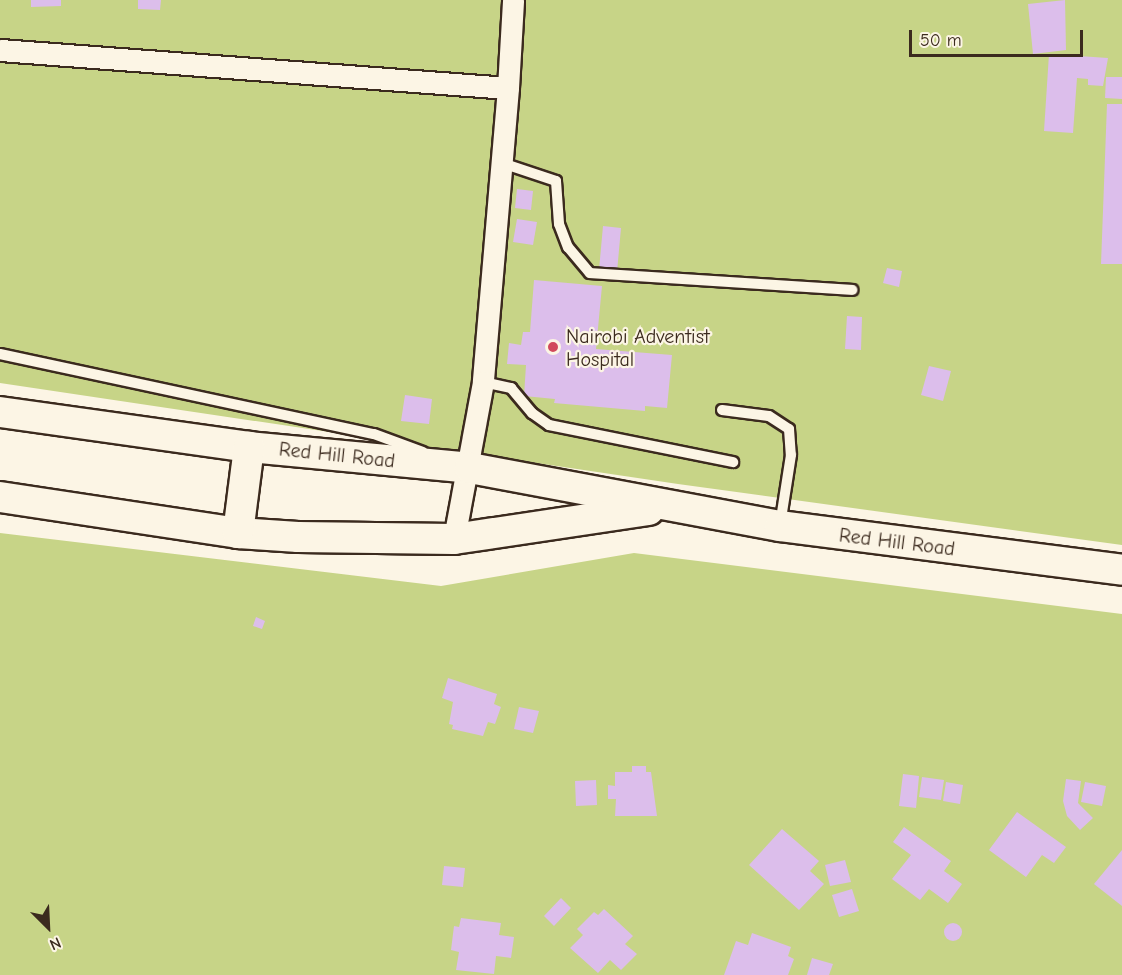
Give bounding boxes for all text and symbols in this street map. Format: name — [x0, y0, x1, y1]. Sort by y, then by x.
scale bar — [912, 18, 1086, 56]
text: 50 m — [920, 30, 962, 51]
place label: Nairobi Adventist Hospital — [566, 324, 710, 371]
marker: Nairobi Adventist Hospital — [544, 338, 562, 356]
street label: Red Hill Road — [278, 437, 396, 473]
street label: Red Hill Road — [838, 523, 956, 561]
north arrow — [18, 897, 78, 957]
text: N — [47, 933, 64, 954]

